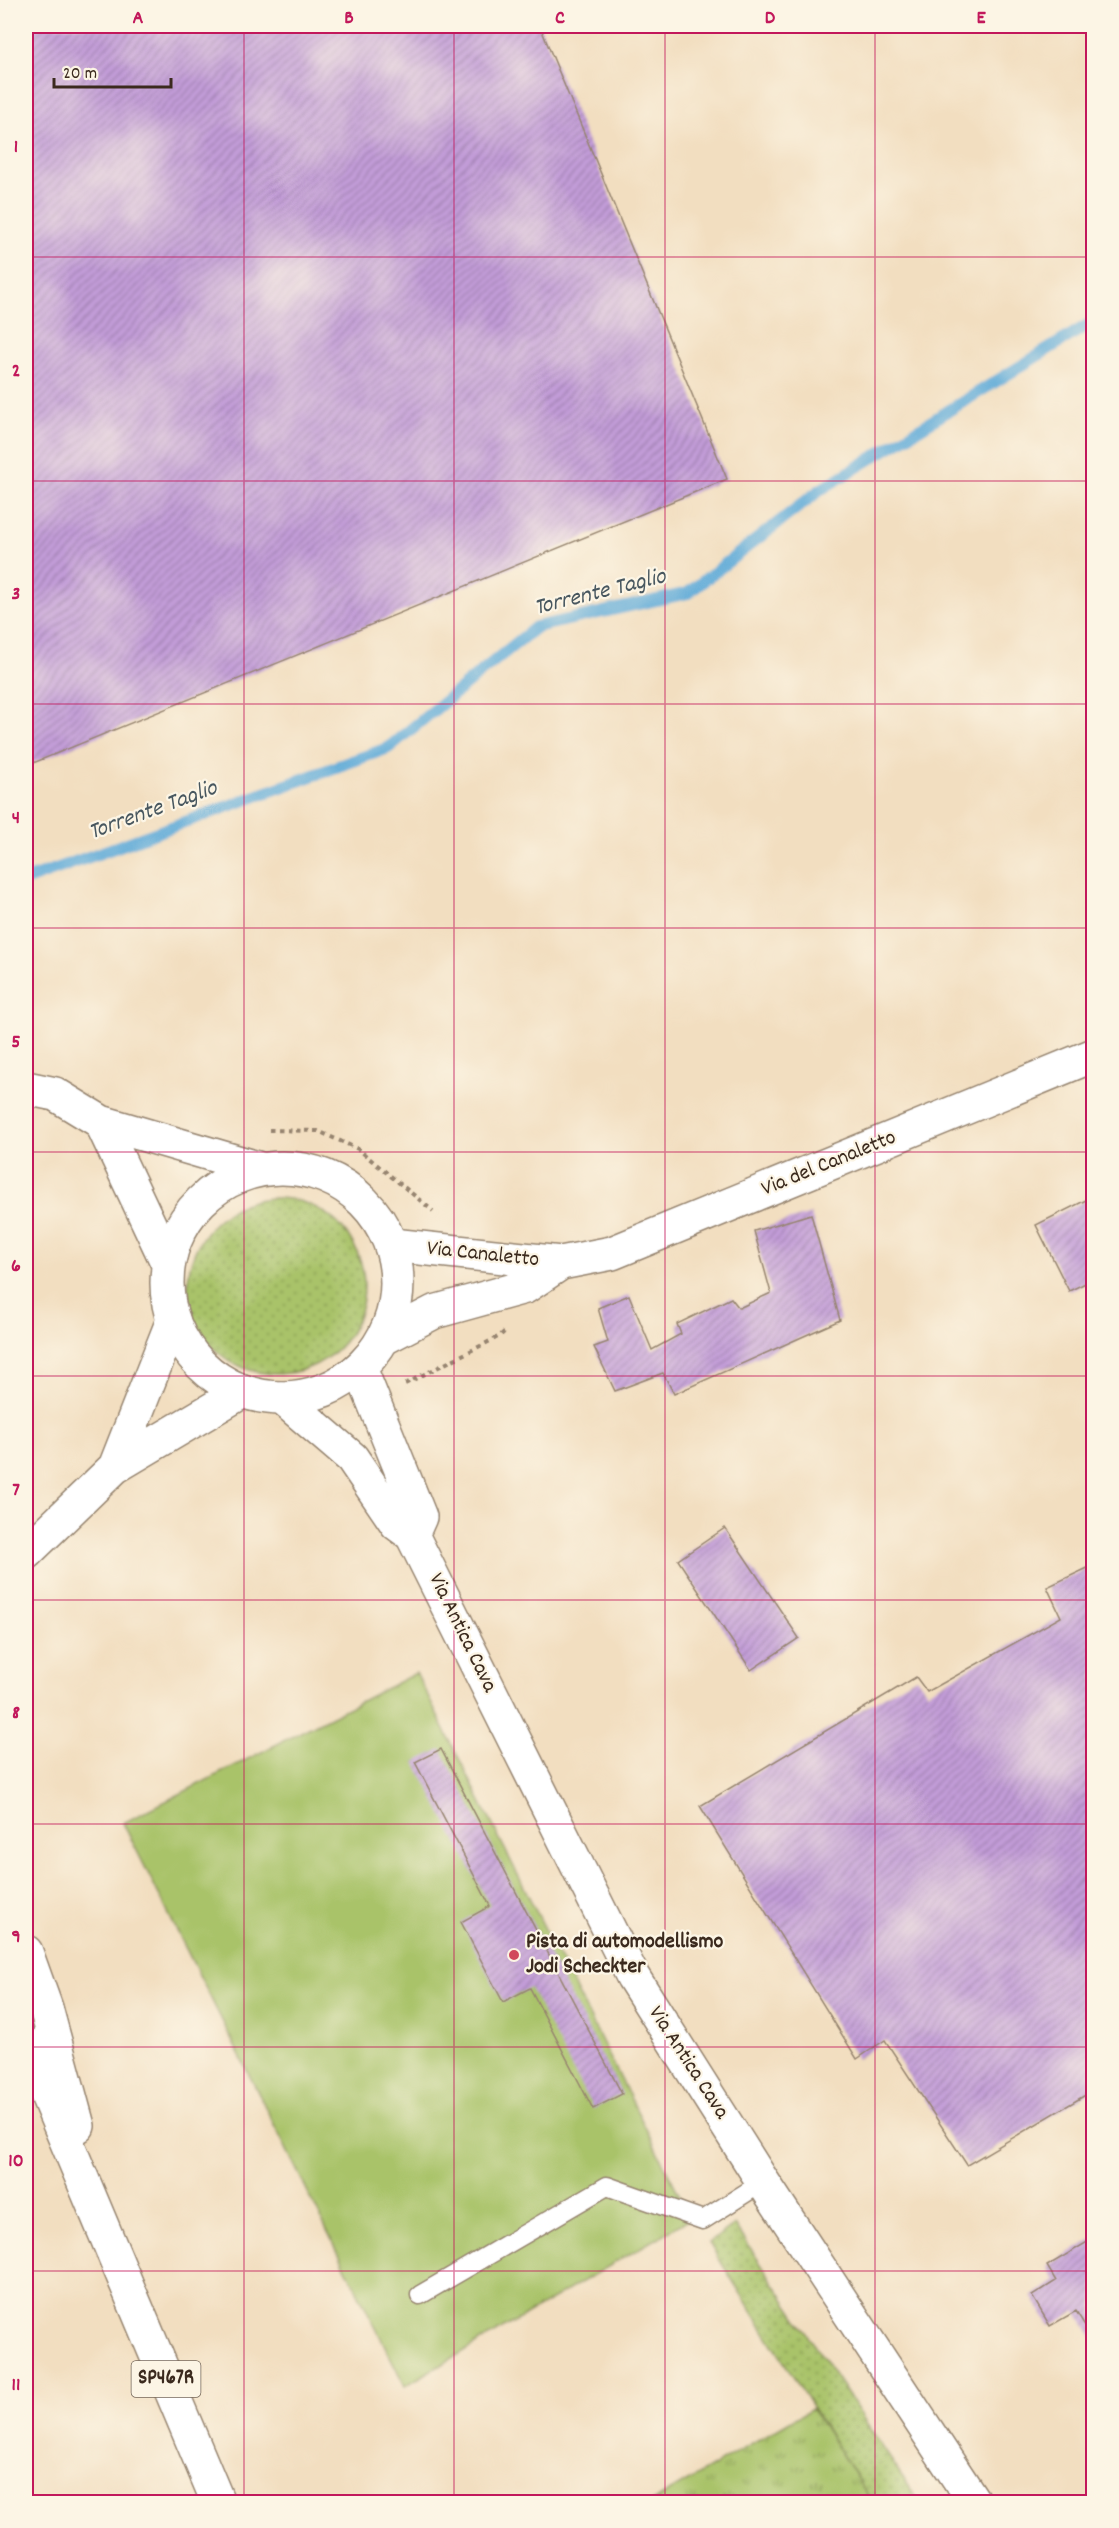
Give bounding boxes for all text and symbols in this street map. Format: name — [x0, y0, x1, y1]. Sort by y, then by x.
text: A — [133, 5, 144, 33]
text: B — [344, 5, 354, 33]
text: C — [555, 5, 565, 33]
text: D — [765, 5, 776, 33]
text: E — [976, 5, 986, 33]
scale bar — [54, 51, 171, 89]
text: 20 m — [63, 62, 97, 87]
text: 1 — [14, 134, 18, 162]
text: 2 — [12, 358, 20, 386]
water label: Torrente Taglio — [531, 560, 671, 626]
text: 3 — [12, 581, 20, 609]
water label: Torrente Taglio — [84, 772, 223, 850]
text: 4 — [12, 805, 20, 833]
text: 5 — [11, 1029, 21, 1057]
street label: Via del Canaletto — [757, 1123, 901, 1205]
street label: Via Canaletto — [425, 1234, 541, 1276]
text: 6 — [11, 1253, 21, 1281]
text: 7 — [12, 1477, 20, 1505]
street label: Via Antica Cava — [420, 1568, 505, 1698]
text: 8 — [12, 1700, 20, 1728]
text: 9 — [11, 1924, 21, 1952]
place label: Pista di automodellismo Jodi Scheckter — [526, 1927, 724, 1983]
marker: Pista di automodellismo Jodi Scheckter — [507, 1948, 521, 1962]
street label: Via Antica Cava — [640, 2000, 737, 2126]
text: 10 — [8, 2148, 24, 2176]
road number: SP467R — [132, 2361, 201, 2397]
text: 11 — [12, 2372, 20, 2400]

